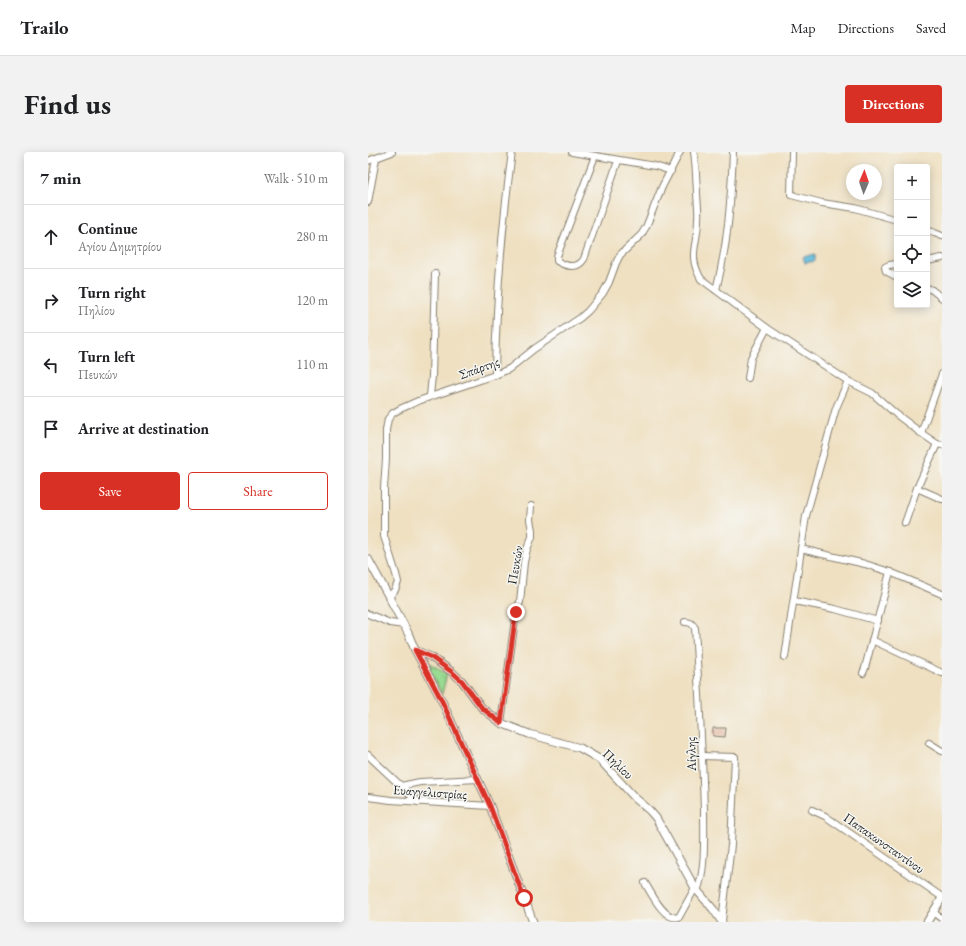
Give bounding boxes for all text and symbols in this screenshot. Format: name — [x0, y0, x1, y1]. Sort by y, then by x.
text: Trailo — [20, 15, 69, 40]
text: Map — [790, 19, 816, 37]
text: Directions — [838, 19, 894, 37]
text: Saved — [916, 19, 946, 37]
button: Directions — [845, 85, 942, 123]
text: Find us — [24, 86, 111, 122]
north arrow — [846, 164, 882, 200]
map controls — [894, 164, 930, 308]
button: + — [894, 164, 930, 200]
text: 7 min — [40, 167, 81, 189]
text: Walk · 510 m — [264, 170, 328, 187]
button: − — [894, 200, 930, 236]
text: Continue — [78, 219, 138, 238]
icon: ahead — [40, 226, 62, 248]
text: 280 m — [297, 228, 328, 245]
button: locate — [894, 236, 930, 272]
text: Αγίου Δημητρίου — [78, 238, 162, 255]
button: layers — [894, 272, 930, 308]
text: Turn right — [78, 283, 146, 302]
icon: right — [40, 290, 62, 312]
text: 120 m — [297, 292, 328, 309]
text: Πηλίου — [78, 302, 115, 319]
text: Turn left — [78, 347, 135, 366]
street label: Σπάρτης — [456, 353, 502, 383]
icon: left — [40, 354, 62, 376]
text: 110 m — [297, 356, 328, 373]
text: Πευκών — [78, 366, 117, 383]
icon: arrive — [40, 418, 62, 440]
text: Arrive at destination — [78, 419, 209, 438]
button: Save — [40, 472, 180, 510]
button: Share — [188, 472, 328, 510]
street label: Πευκών — [503, 544, 527, 586]
route end — [507, 603, 525, 621]
street label: Αίγλης — [682, 736, 700, 772]
street label: Πηλίου — [599, 745, 637, 783]
street label: Ευαγγελιστρίας — [392, 781, 468, 803]
street label: Παπακωνσταντίνου — [840, 809, 928, 877]
route start — [515, 889, 533, 907]

